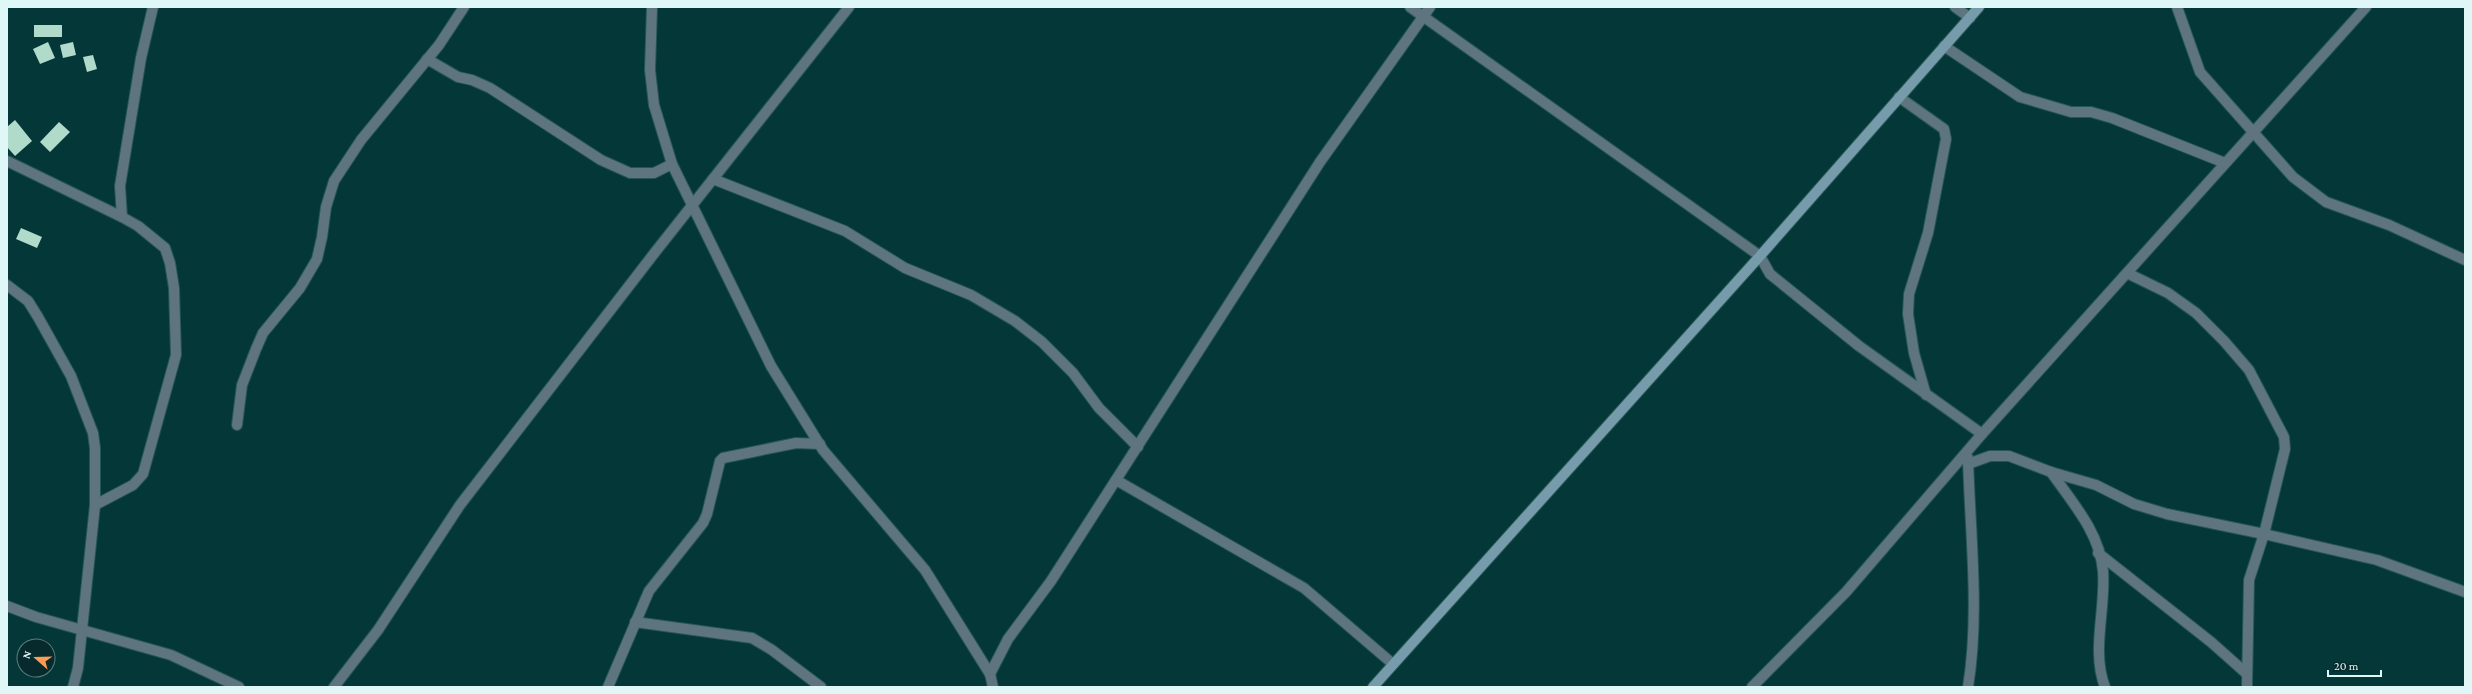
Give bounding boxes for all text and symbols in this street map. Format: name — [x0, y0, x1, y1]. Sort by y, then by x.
north arrow — [16, 638, 56, 678]
text: N — [20, 649, 34, 660]
scale bar — [2328, 652, 2381, 678]
text: 20 m — [2334, 659, 2359, 673]

